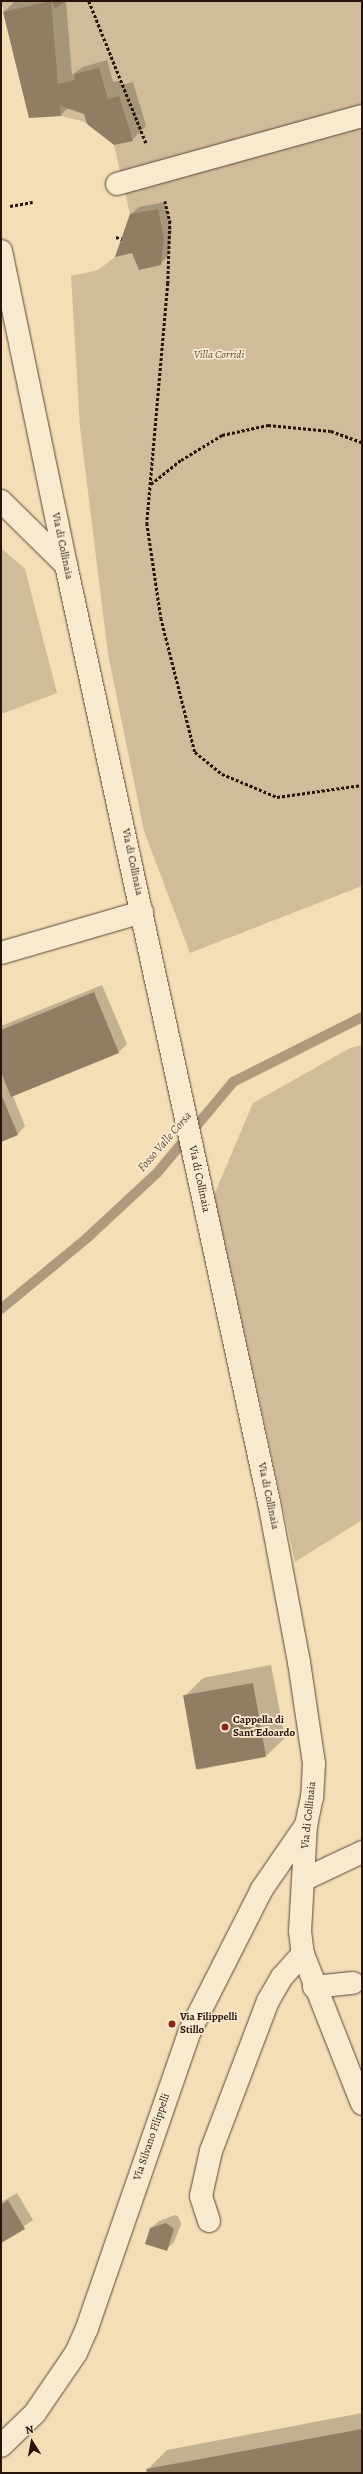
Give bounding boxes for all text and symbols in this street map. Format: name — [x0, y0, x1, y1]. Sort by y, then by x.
park label: Villa Corridi — [194, 348, 244, 362]
street label: Via di Collinaia — [48, 511, 76, 581]
street label: Via di Collinaia — [118, 827, 146, 897]
water label: Fosso Valle Corsa — [135, 1109, 195, 1175]
street label: Via di Collinaia — [185, 1144, 213, 1214]
street label: Via di Collinaia — [254, 1461, 282, 1531]
place label: Cappella di Sant'Edoardo — [233, 1714, 295, 1740]
marker: Cappella di Sant'Edoardo — [220, 1722, 230, 1732]
street label: Via di Collinaia — [299, 1781, 319, 1849]
place label: Via Filippelli Stillo — [180, 2011, 238, 2037]
marker: Via Filippelli Stillo — [167, 2019, 177, 2029]
street label: Via Silvano Filippelli — [131, 2092, 173, 2182]
north arrow — [12, 2422, 52, 2462]
text: N — [24, 2422, 35, 2438]

